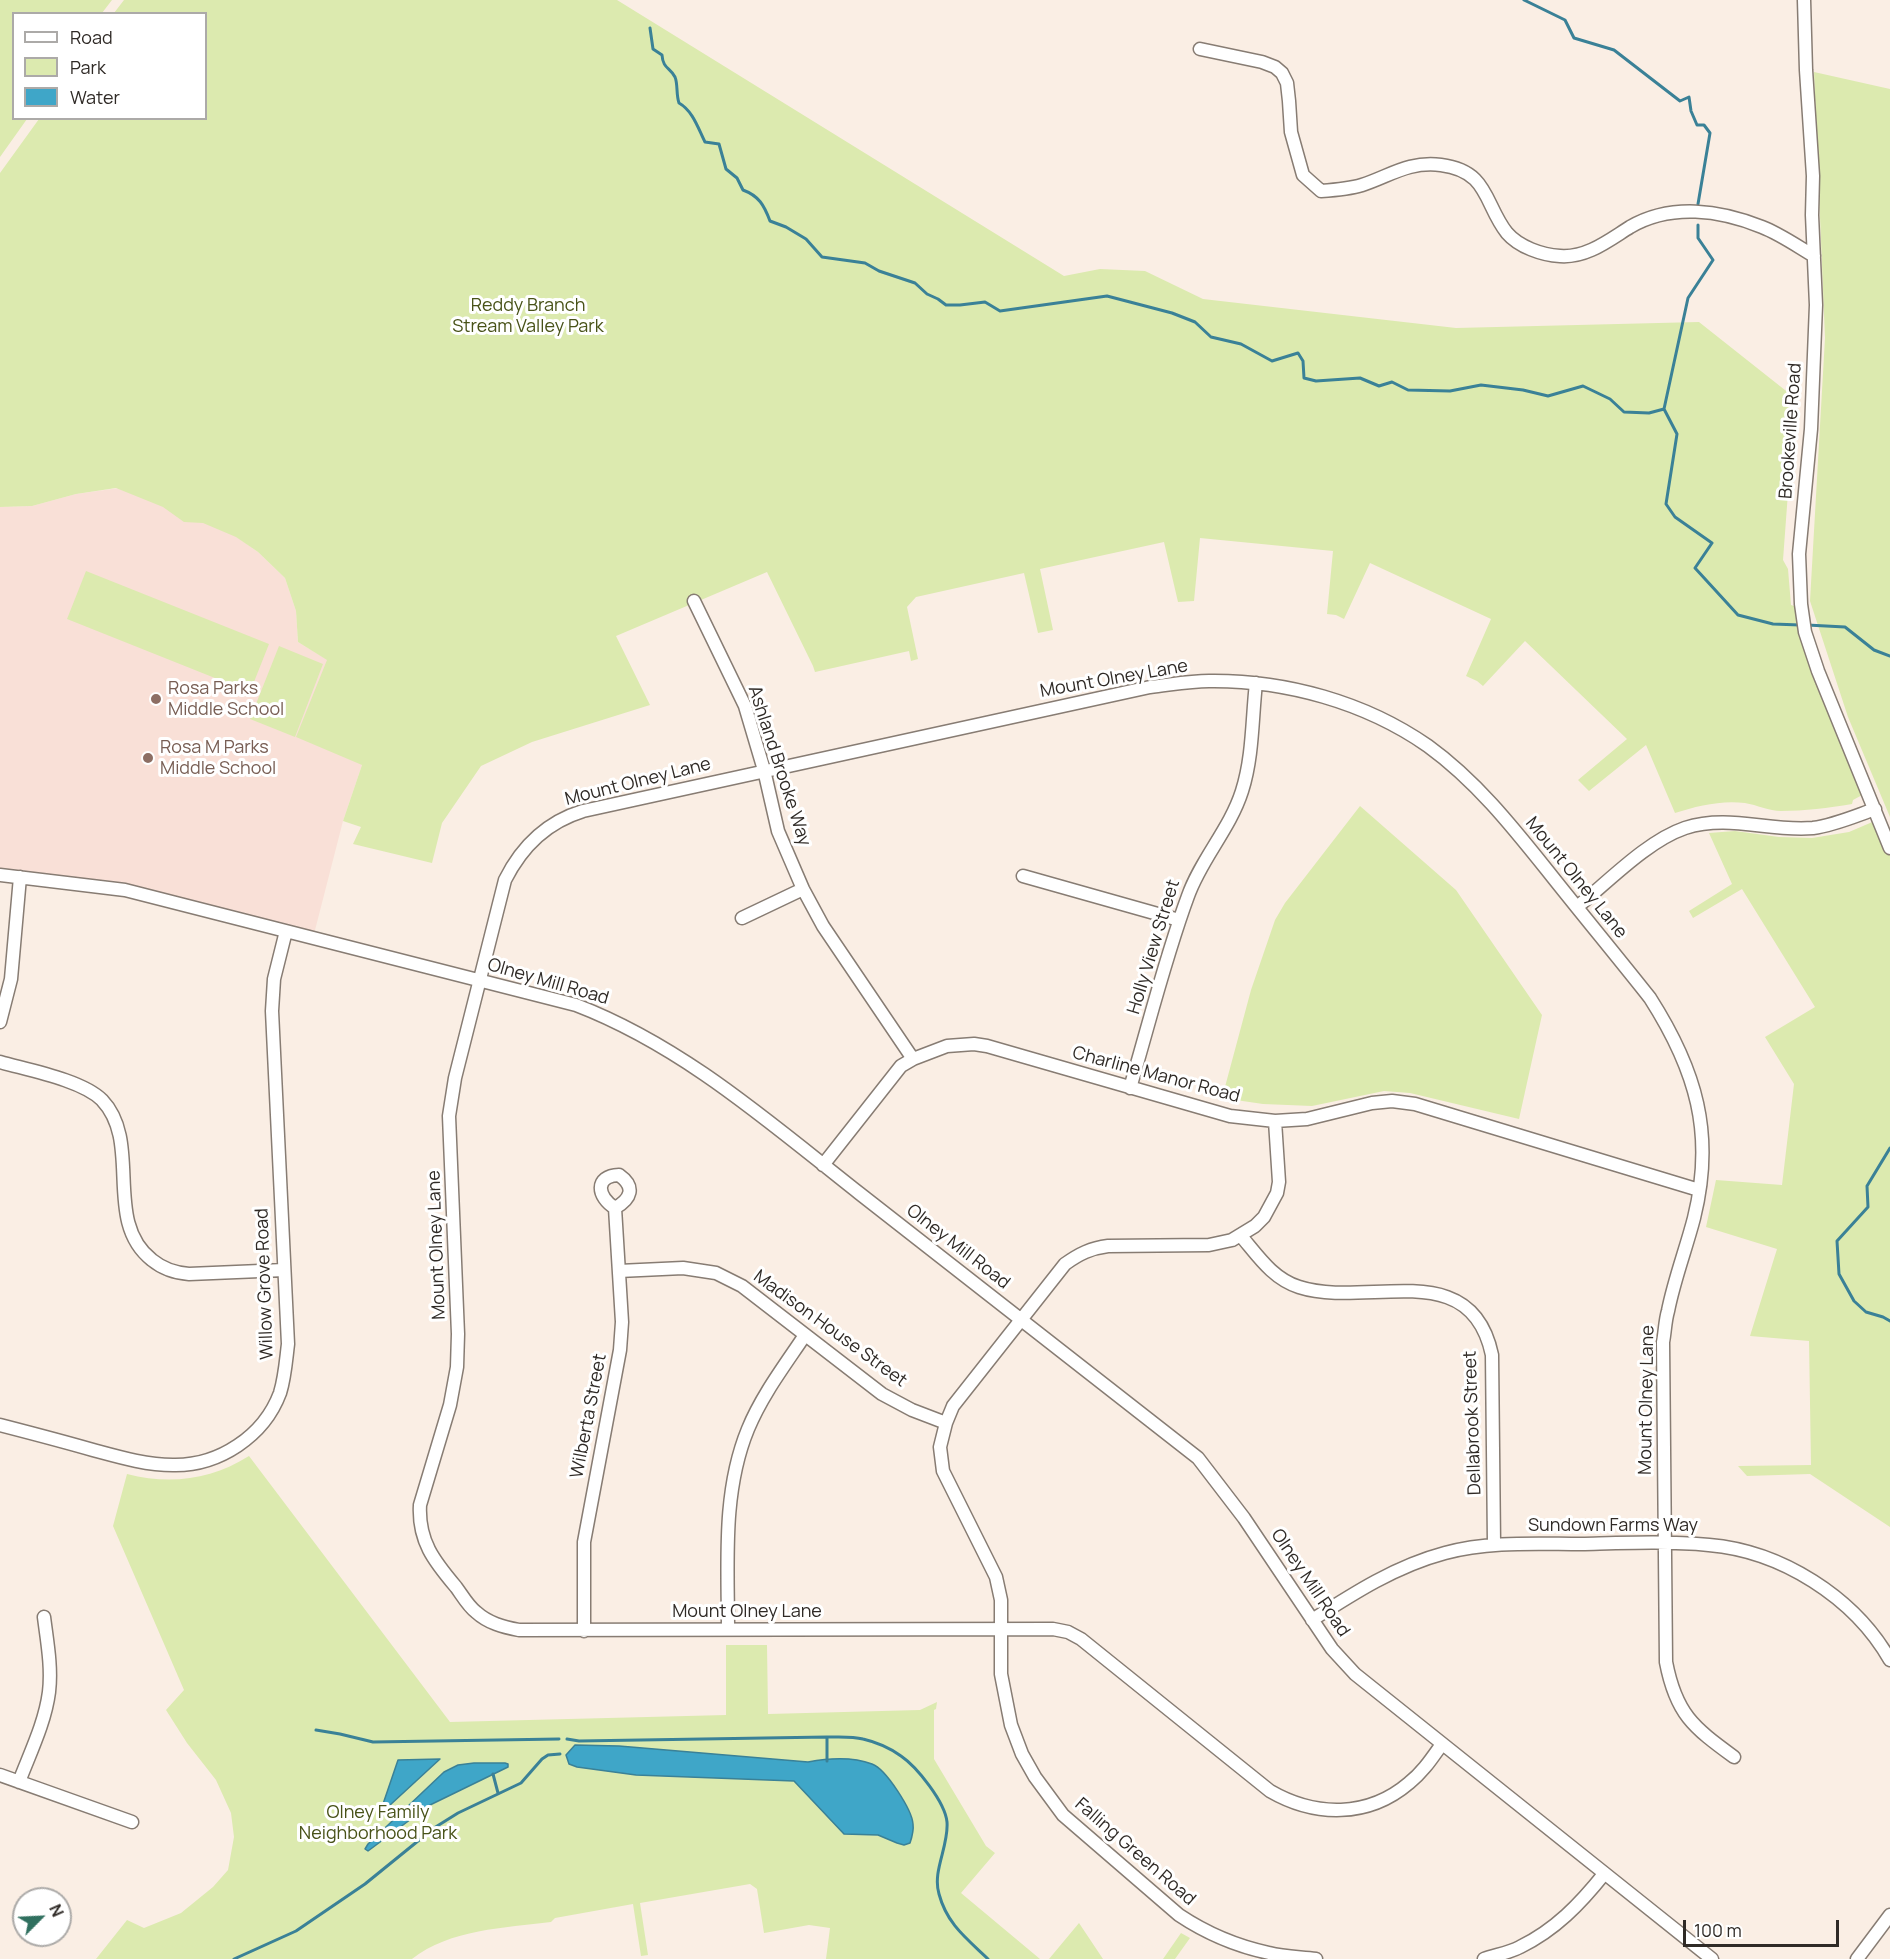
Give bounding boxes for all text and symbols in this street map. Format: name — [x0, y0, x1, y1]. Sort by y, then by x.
legend — [12, 12, 207, 120]
text: Road — [70, 25, 113, 49]
text: Park — [70, 55, 106, 79]
text: Water — [70, 85, 120, 109]
park label: Reddy Branch Stream Valley Park — [452, 295, 604, 338]
street label: Brookeville Road — [1775, 362, 1807, 500]
street label: Mount Olney Lane — [1038, 655, 1190, 703]
place label: Rosa Parks Middle School — [168, 678, 284, 720]
street label: Ashland Brooke Way — [743, 683, 815, 849]
marker: Rosa Parks Middle School — [149, 692, 163, 706]
place label: Rosa M Parks Middle School — [160, 737, 276, 780]
marker: Rosa M Parks Middle School — [141, 751, 155, 765]
street label: Mount Olney Lane — [563, 753, 713, 811]
street label: Mount Olney Lane — [1521, 813, 1631, 943]
street label: Holly View Street — [1123, 877, 1185, 1017]
street label: Olney Mill Road — [485, 954, 611, 1010]
street label: Charline Manor Road — [1070, 1042, 1242, 1108]
street label: Mount Olney Lane — [424, 1170, 450, 1320]
street label: Olney Mill Road — [902, 1200, 1014, 1294]
street label: Willow Grove Road — [252, 1208, 278, 1360]
street label: Madison House Street — [749, 1266, 911, 1392]
street label: Mount Olney Lane — [1635, 1325, 1659, 1475]
street label: Dellabrook Street — [1460, 1350, 1486, 1496]
street label: Wilberta Street — [566, 1352, 612, 1480]
street label: Sundown Farms Way — [1528, 1515, 1698, 1537]
street label: Olney Mill Road — [1266, 1525, 1354, 1641]
street label: Mount Olney Lane — [672, 1601, 822, 1623]
street label: Falling Green Road — [1070, 1794, 1200, 1910]
park label: Olney Family Neighborhood Park — [299, 1802, 457, 1844]
north arrow — [12, 1887, 72, 1947]
text: N — [44, 1901, 69, 1920]
scale bar — [1686, 1908, 1842, 1946]
text: 100 m — [1694, 1918, 1742, 1942]

